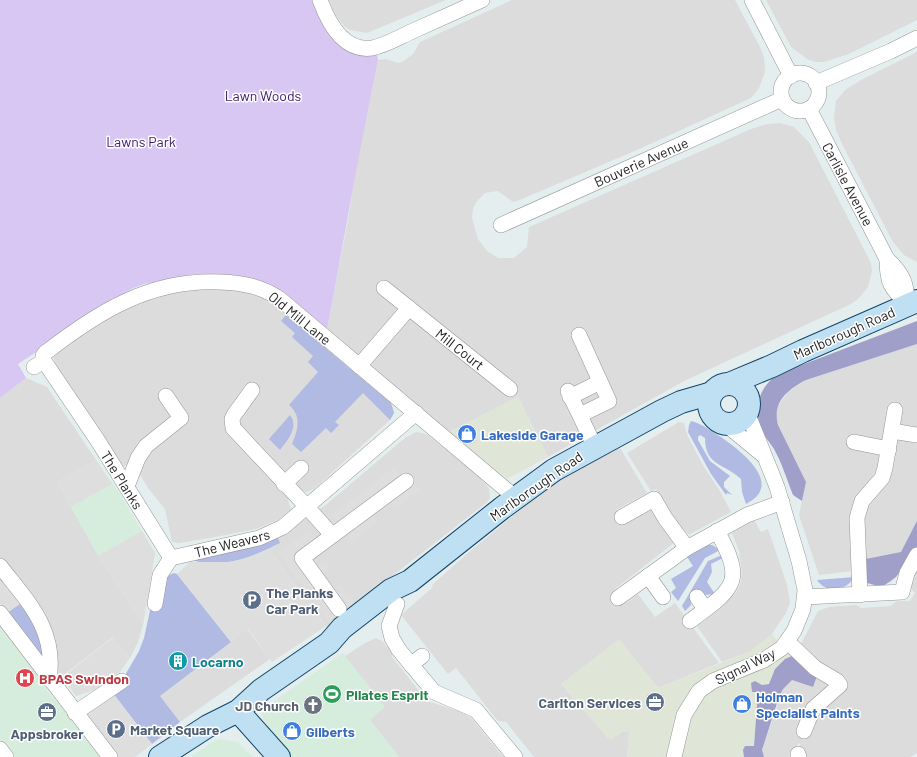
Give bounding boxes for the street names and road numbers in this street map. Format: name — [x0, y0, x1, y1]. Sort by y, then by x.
street label: Bouverie Avenue — [591, 134, 691, 190]
street label: Carlisle Avenue — [819, 139, 877, 229]
street label: Old Mill Lane — [265, 288, 335, 348]
street label: Marlborough Road — [790, 303, 898, 363]
street label: Mill Court — [432, 325, 488, 373]
street label: The Planks — [97, 448, 147, 513]
street label: Marlborough Road — [486, 448, 586, 524]
street label: The Weavers — [192, 525, 272, 561]
street label: Signal Way — [712, 644, 778, 688]

